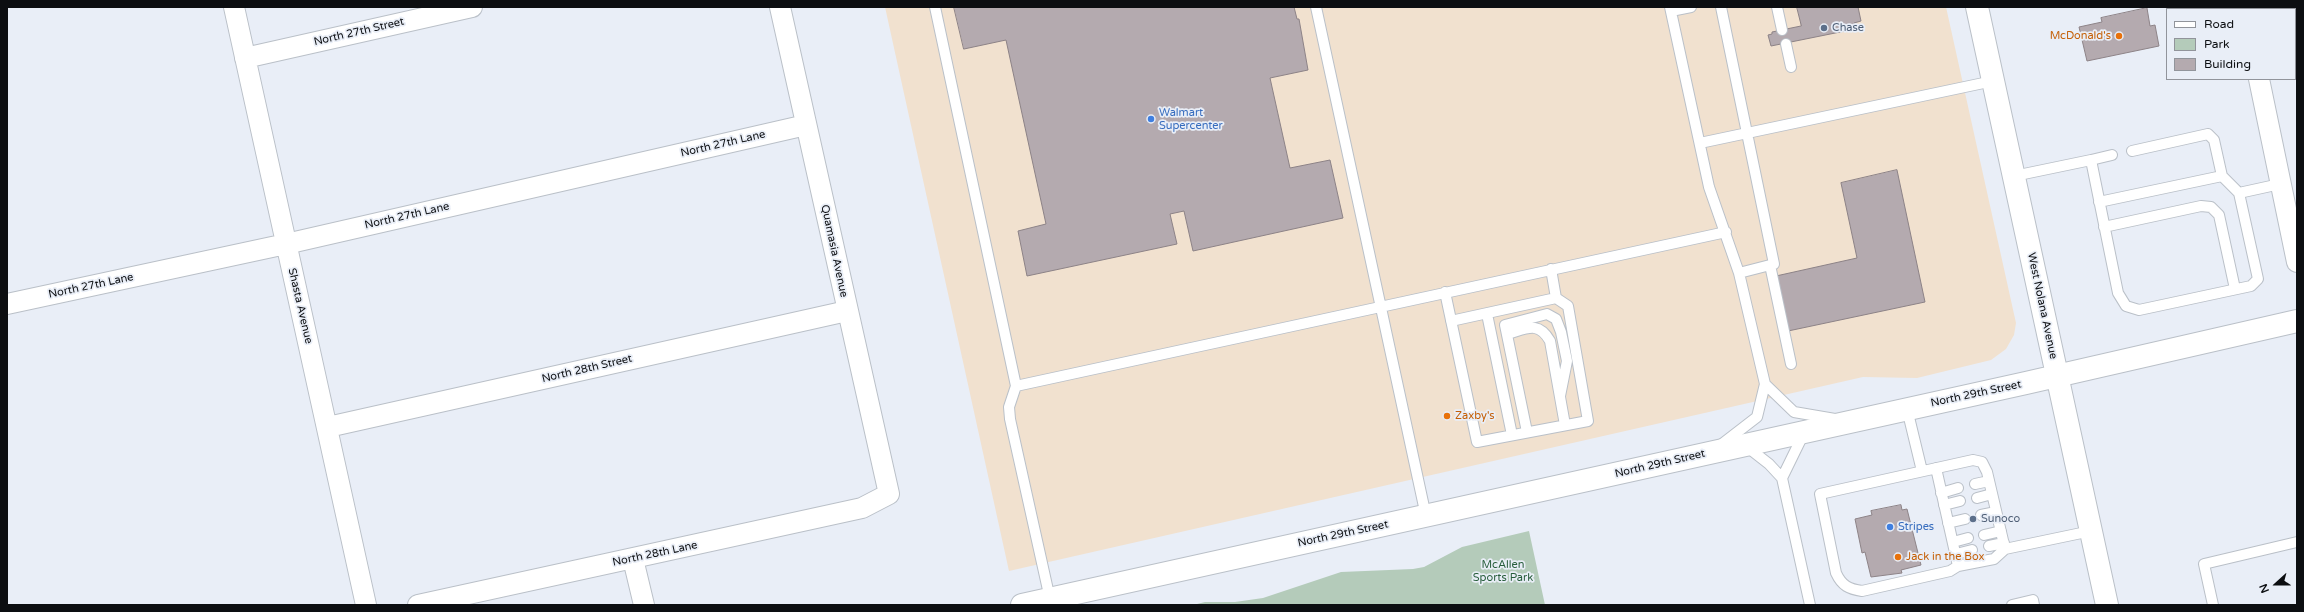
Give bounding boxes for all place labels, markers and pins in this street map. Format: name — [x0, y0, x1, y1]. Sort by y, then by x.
place label: Chase — [1832, 21, 1864, 35]
marker: Chase — [1819, 23, 1829, 33]
place label: McDonald's — [2050, 29, 2111, 43]
marker: McDonald's — [2114, 31, 2124, 41]
place label: Walmart Supercenter — [1159, 106, 1223, 132]
marker: Walmart Supercenter — [1146, 114, 1156, 124]
place label: Zaxby's — [1455, 409, 1495, 423]
marker: Zaxby's — [1442, 411, 1452, 421]
place label: Sunoco — [1981, 512, 2020, 526]
marker: Sunoco — [1968, 514, 1978, 524]
place label: Stripes — [1898, 520, 1934, 534]
marker: Stripes — [1885, 522, 1895, 532]
place label: Jack in the Box — [1906, 550, 1984, 564]
marker: Jack in the Box — [1893, 552, 1903, 562]

